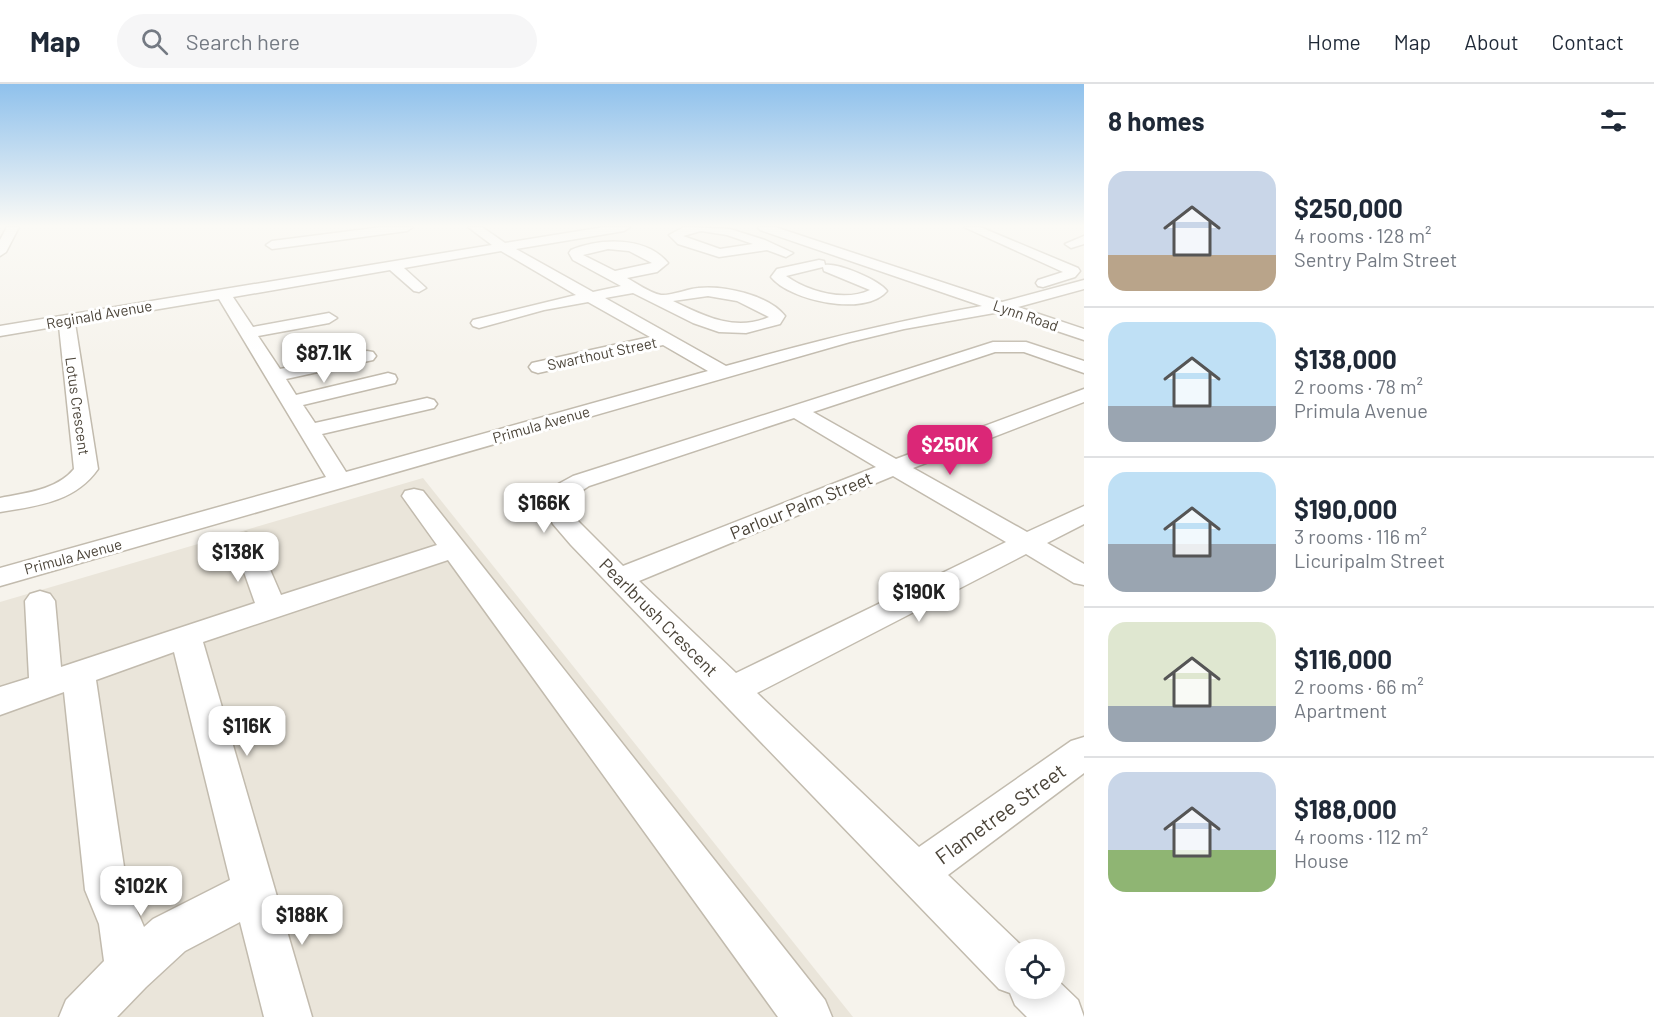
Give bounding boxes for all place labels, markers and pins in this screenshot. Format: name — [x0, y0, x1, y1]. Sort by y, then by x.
pin: $87.1K — [275, 333, 373, 384]
pin: $250K — [908, 425, 992, 476]
pin: $166K — [502, 483, 586, 534]
pin: $138K — [196, 532, 280, 583]
pin: $190K — [877, 572, 961, 623]
pin: $116K — [205, 706, 289, 757]
pin: $102K — [99, 866, 183, 917]
pin: $188K — [260, 895, 344, 946]

